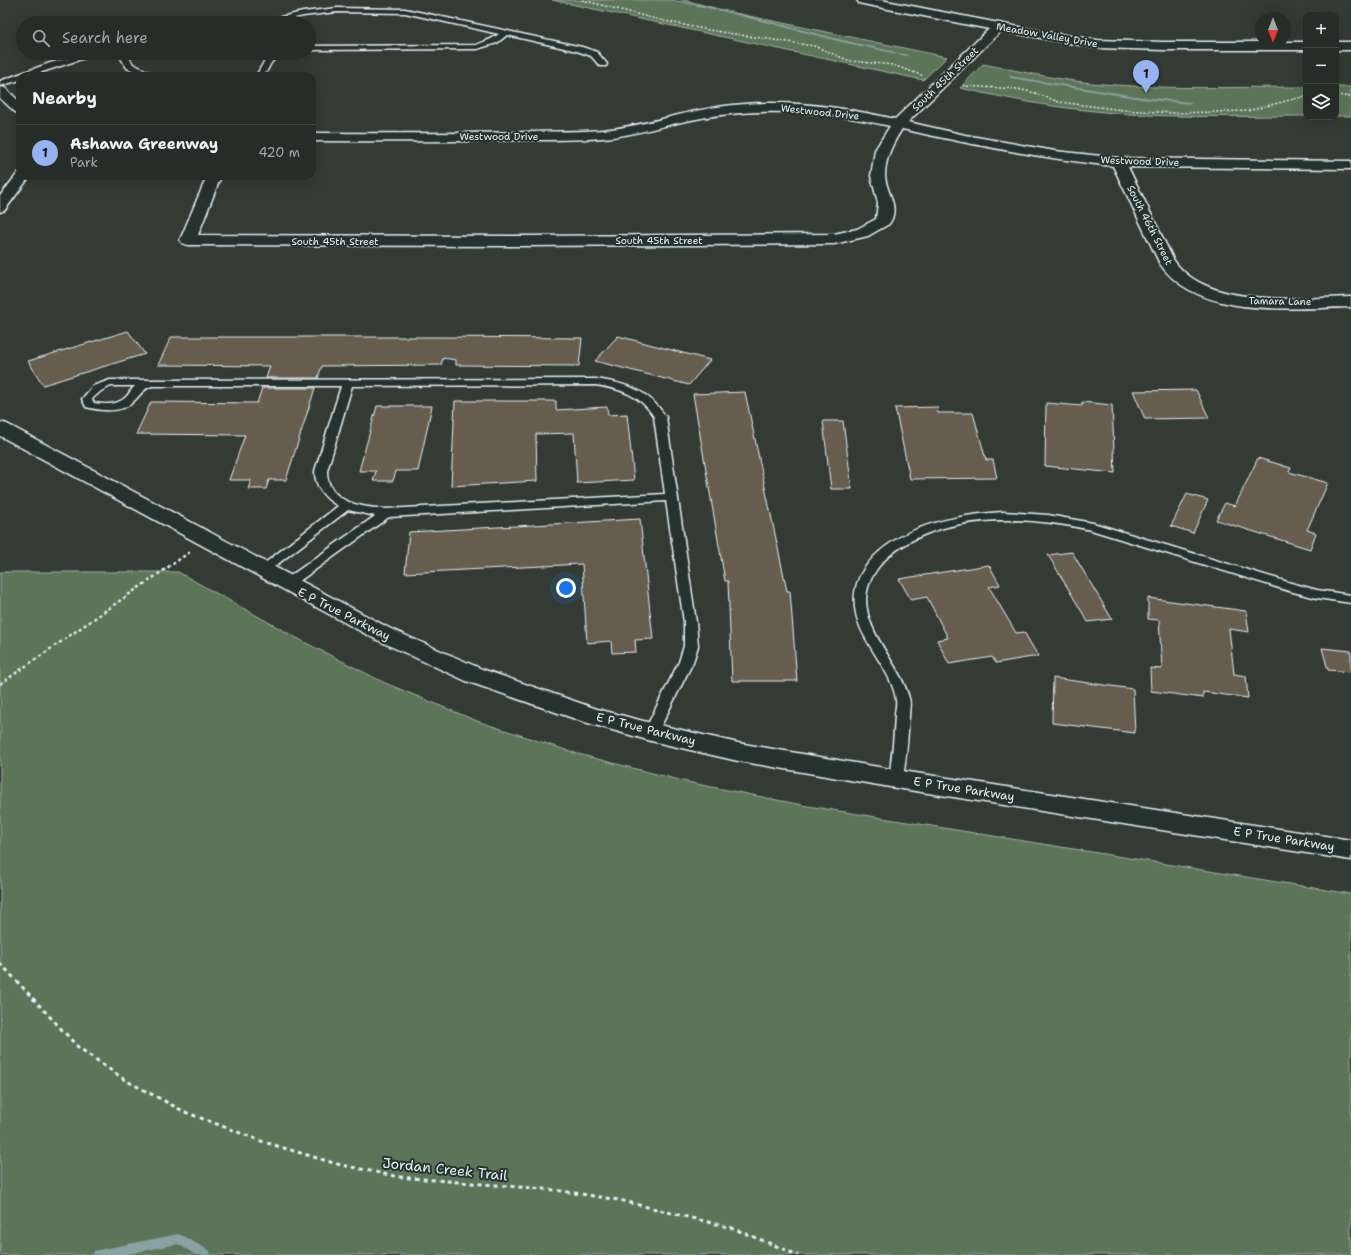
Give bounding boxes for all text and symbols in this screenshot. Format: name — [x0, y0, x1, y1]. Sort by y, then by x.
north arrow — [1255, 12, 1291, 48]
map controls — [1303, 12, 1339, 120]
button: + — [1303, 12, 1339, 48]
search box — [16, 16, 316, 60]
street label: Meadow Valley Drive — [995, 20, 1099, 50]
icon: search — [30, 27, 52, 49]
text: Search here — [62, 28, 148, 48]
street label: South 45th Street — [909, 44, 981, 114]
button: − — [1303, 48, 1339, 84]
pin: 1 — [1133, 60, 1159, 93]
button: layers — [1303, 84, 1339, 120]
text: Nearby — [32, 87, 97, 109]
street label: Westwood Drive — [780, 101, 860, 123]
street label: Westwood Drive — [460, 130, 539, 143]
text: Ashawa Greenway — [70, 134, 218, 154]
text: 1 — [42, 144, 48, 161]
text: 420 m — [258, 144, 300, 161]
street label: Westwood Drive — [1100, 153, 1180, 169]
text: Park — [70, 154, 98, 171]
street label: South 46th Street — [1124, 183, 1176, 267]
street label: South 45th Street — [615, 234, 703, 247]
street label: South 45th Street — [291, 235, 379, 248]
street label: Tamara Lane — [1248, 294, 1312, 308]
your location — [556, 578, 576, 598]
street label: E P True Parkway — [295, 584, 393, 644]
street label: E P True Parkway — [595, 709, 698, 749]
street label: E P True Parkway — [912, 773, 1016, 805]
street label: E P True Parkway — [1232, 823, 1336, 855]
street label: Jordan Creek Trail — [382, 1153, 509, 1185]

